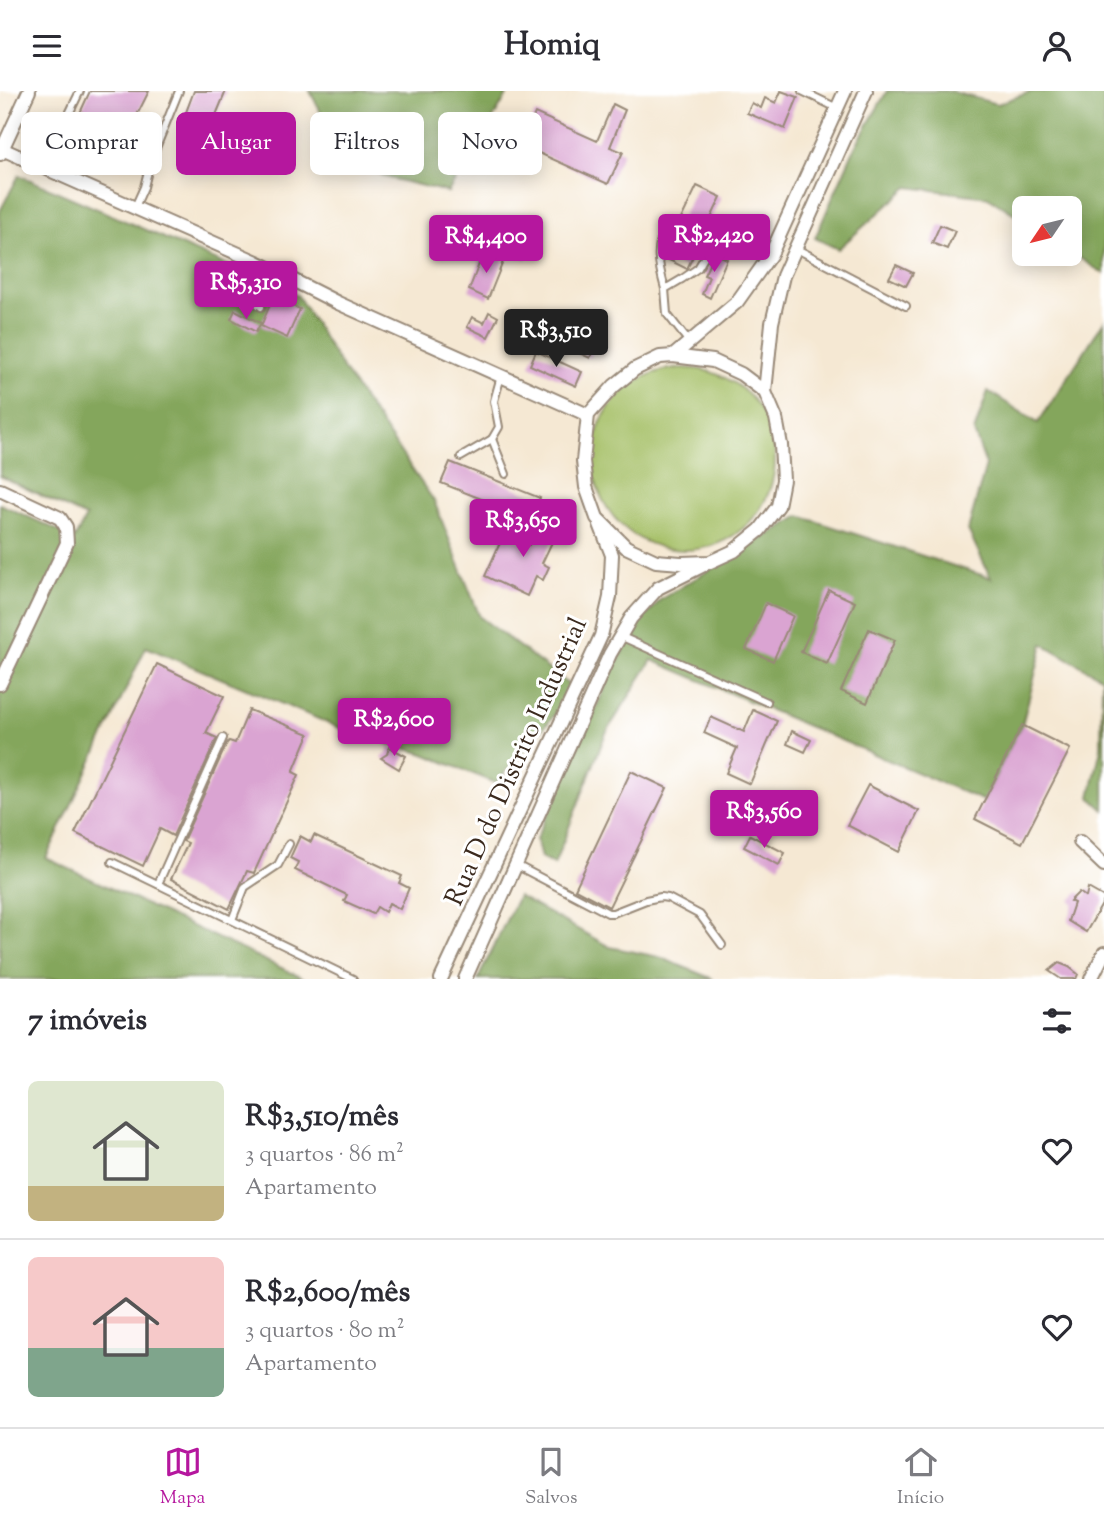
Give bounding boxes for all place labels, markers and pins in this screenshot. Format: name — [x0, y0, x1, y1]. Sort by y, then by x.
pin: R$4,400 — [421, 215, 551, 275]
pin: R$2,420 — [649, 215, 779, 274]
pin: R$5,310 — [181, 261, 311, 321]
pin: R$3,510 — [491, 309, 621, 369]
pin: R$3,650 — [458, 499, 588, 559]
pin: R$2,600 — [329, 699, 459, 758]
pin: R$3,560 — [699, 791, 829, 850]

